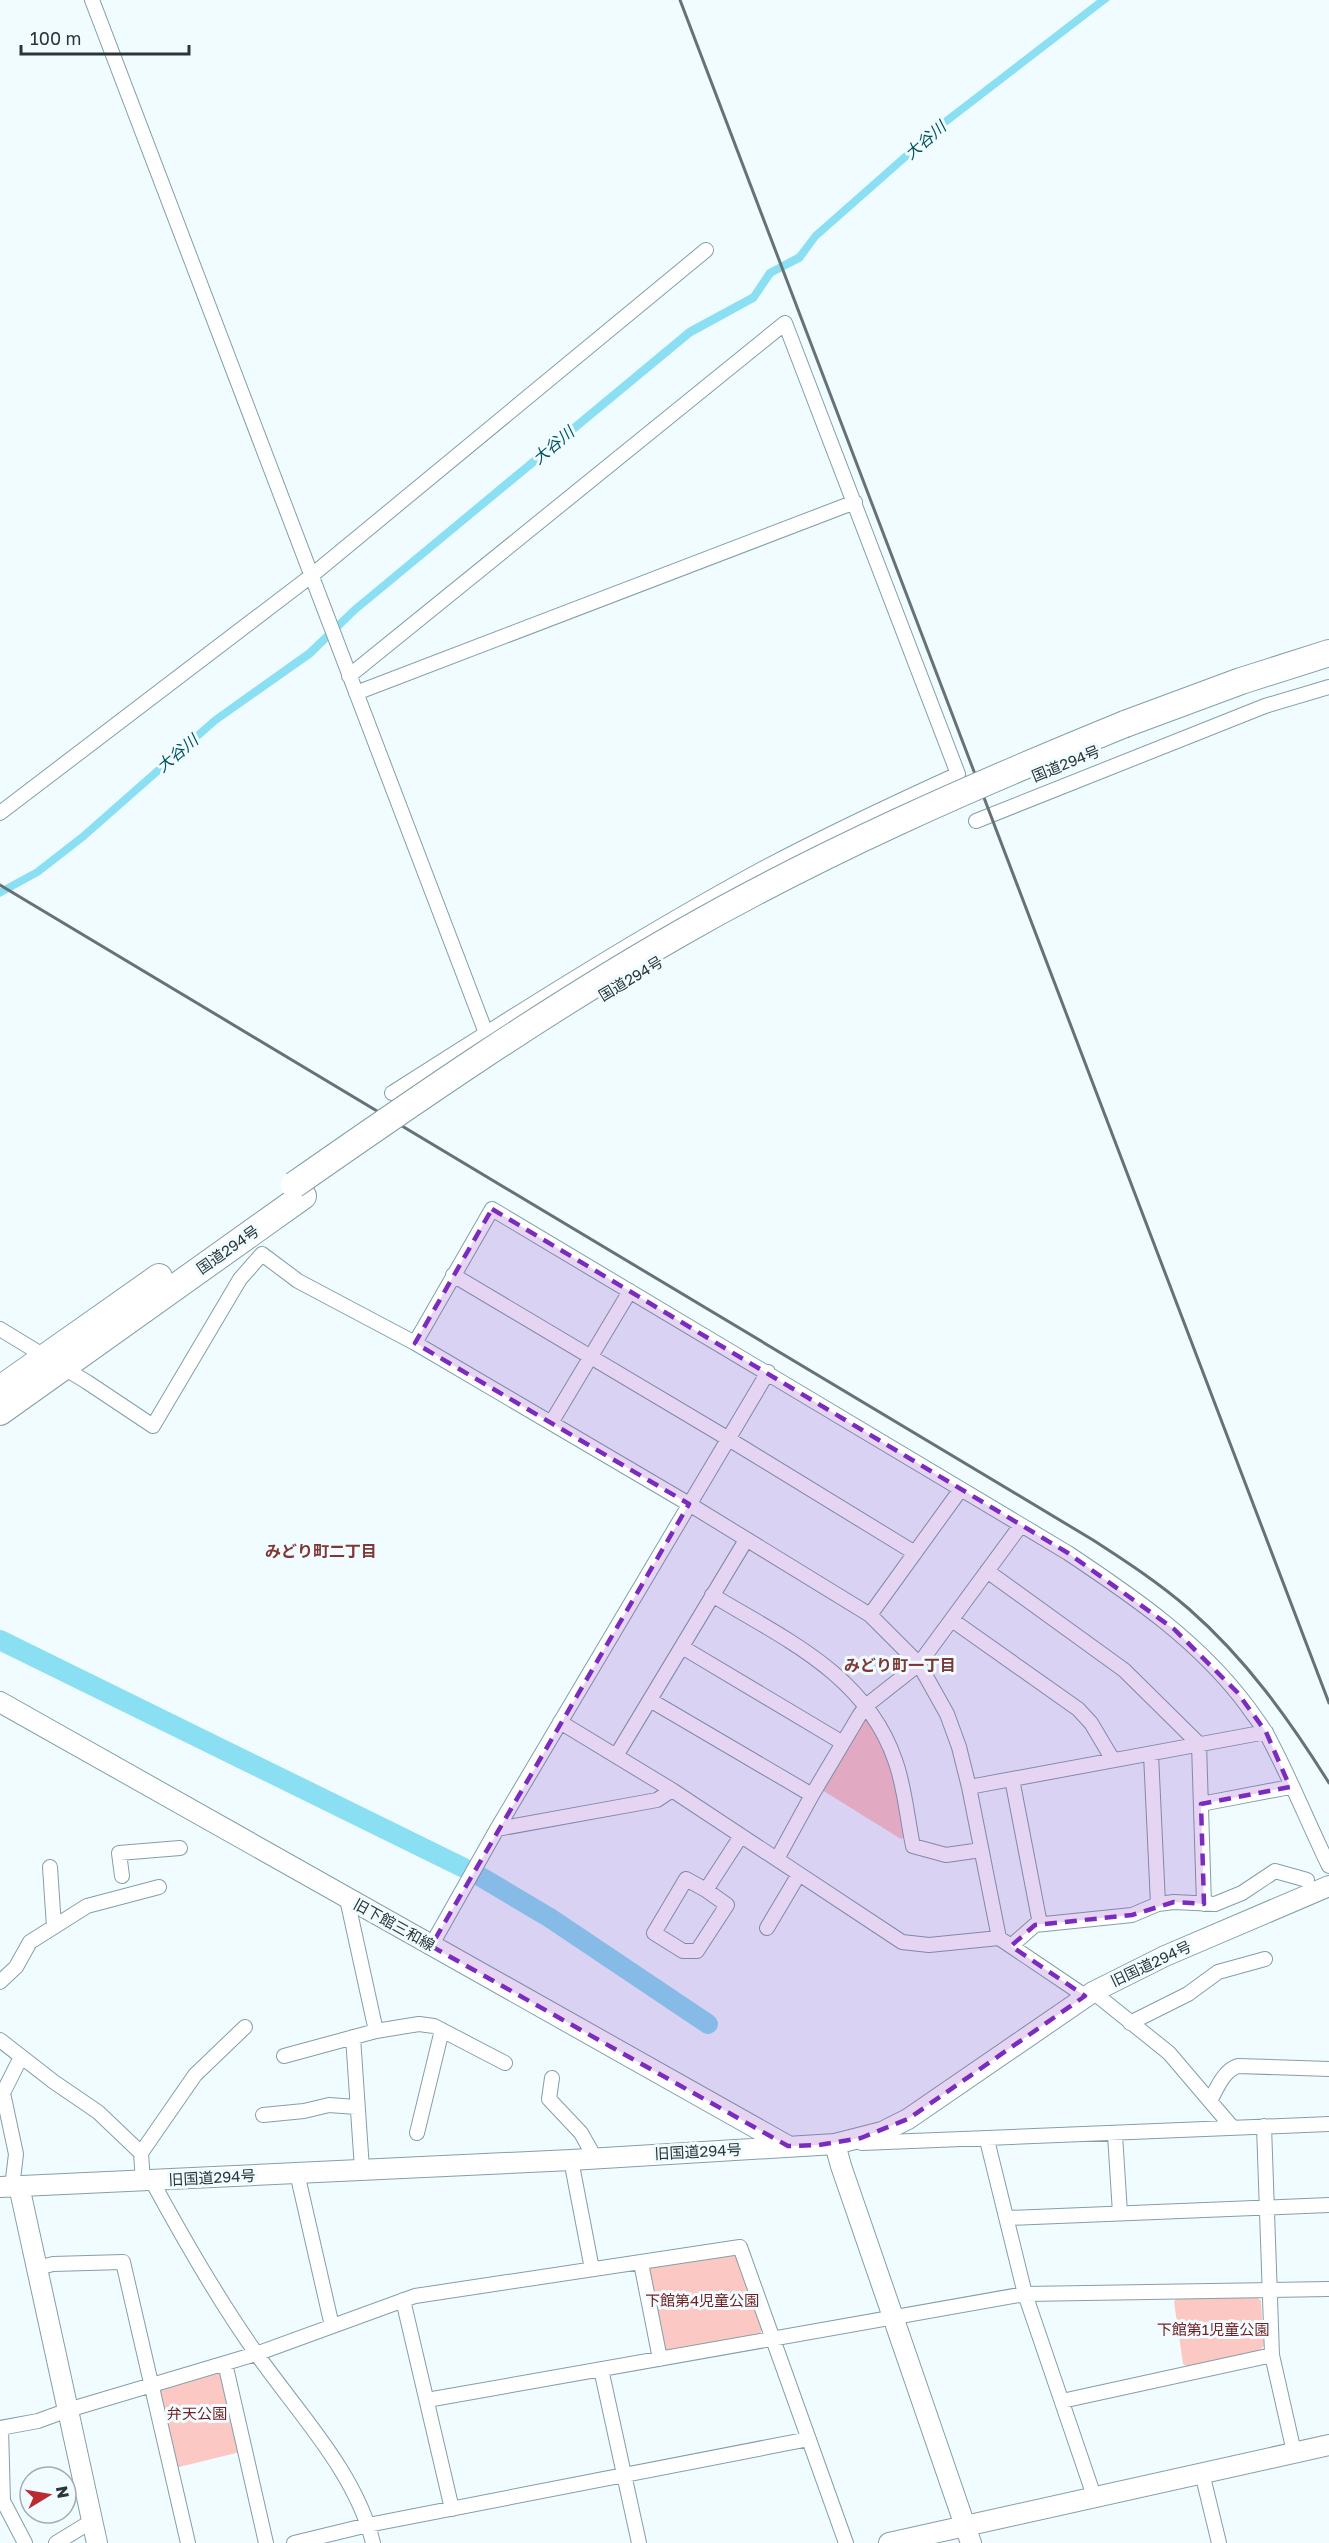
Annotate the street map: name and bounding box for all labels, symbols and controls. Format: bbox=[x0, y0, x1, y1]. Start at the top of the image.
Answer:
scale bar bbox=[21, 18, 189, 56]
text: 100 m bbox=[30, 27, 81, 49]
water label: 大谷川 bbox=[900, 115, 951, 163]
water label: 大谷川 bbox=[528, 421, 579, 468]
water label: 大谷川 bbox=[152, 729, 203, 776]
street label: 国道294号 bbox=[1029, 741, 1102, 785]
street label: 国道294号 bbox=[595, 952, 666, 1004]
street label: 国道294号 bbox=[193, 1221, 262, 1277]
district label: みどり町二丁目 bbox=[265, 1541, 377, 1561]
district label: みどり町一丁目 bbox=[844, 1655, 956, 1675]
street label: 旧下館三和線 bbox=[351, 1894, 438, 1954]
street label: 旧国道294号 bbox=[1107, 1937, 1194, 1990]
street label: 旧国道294号 bbox=[654, 2140, 742, 2162]
street label: 旧国道294号 bbox=[168, 2166, 256, 2188]
park label: 下館第4児童公園 bbox=[645, 2291, 759, 2309]
park label: 下館第1児童公園 bbox=[1157, 2320, 1269, 2338]
park label: 弁天公園 bbox=[167, 2404, 227, 2422]
north arrow bbox=[18, 2465, 78, 2525]
text: N bbox=[52, 2484, 74, 2500]

